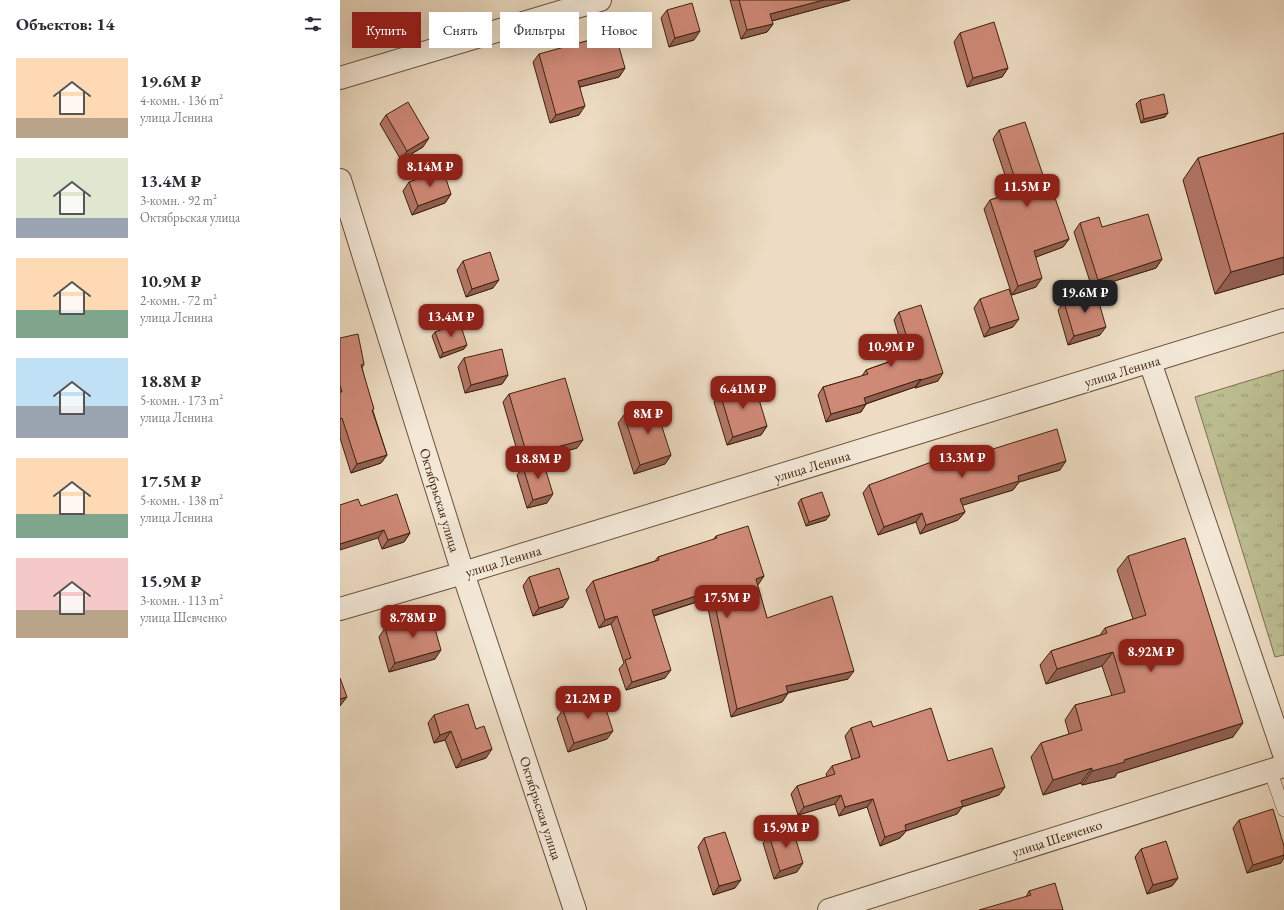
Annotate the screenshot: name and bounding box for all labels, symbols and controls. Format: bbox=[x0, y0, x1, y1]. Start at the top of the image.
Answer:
chip: Купить bbox=[352, 12, 421, 48]
chip: Снять bbox=[429, 12, 492, 48]
chip: Фильтры bbox=[500, 12, 579, 48]
chip: Новое bbox=[587, 12, 652, 48]
text: Объектов: 14 bbox=[16, 13, 115, 35]
icon: filters bbox=[302, 13, 324, 35]
text: 19.6M ₽ bbox=[140, 70, 201, 92]
icon: home bbox=[48, 74, 96, 122]
text: 4-комн. · 136 m² bbox=[140, 92, 223, 109]
text: улица Ленина bbox=[140, 109, 213, 126]
pin: 8.14M ₽ bbox=[393, 154, 467, 188]
text: 8.14M ₽ bbox=[407, 158, 453, 175]
text: 13.4M ₽ bbox=[140, 170, 201, 192]
icon: home bbox=[48, 174, 96, 222]
pin: 11.5M ₽ bbox=[990, 174, 1064, 208]
text: 11.5M ₽ bbox=[1004, 178, 1050, 195]
text: 3-комн. · 92 m² bbox=[140, 192, 217, 209]
text: Октябрьская улица bbox=[140, 209, 240, 226]
text: 10.9M ₽ bbox=[140, 270, 201, 292]
icon: home bbox=[48, 274, 96, 322]
pin: 19.6M ₽ bbox=[1048, 280, 1122, 314]
text: 19.6M ₽ bbox=[1062, 284, 1108, 301]
text: 2-комн. · 72 m² bbox=[140, 292, 217, 309]
pin: 13.4M ₽ bbox=[414, 304, 488, 338]
text: 13.4M ₽ bbox=[428, 308, 474, 325]
text: улица Ленина bbox=[140, 309, 213, 326]
pin: 10.9M ₽ bbox=[854, 334, 928, 368]
text: 10.9M ₽ bbox=[868, 338, 914, 355]
street label: улица Ленина bbox=[1082, 351, 1163, 391]
text: 18.8M ₽ bbox=[140, 370, 201, 392]
icon: home bbox=[48, 374, 96, 422]
pin: 6.41M ₽ bbox=[706, 376, 780, 410]
text: 6.41M ₽ bbox=[720, 380, 766, 397]
text: 5-комн. · 173 m² bbox=[140, 392, 223, 409]
pin: 8M ₽ bbox=[624, 401, 672, 435]
text: 8M ₽ bbox=[633, 405, 663, 422]
text: улица Ленина bbox=[140, 409, 213, 426]
pin: 13.3M ₽ bbox=[925, 445, 999, 479]
street label: Октябрьская улица bbox=[416, 446, 464, 555]
pin: 18.8M ₽ bbox=[501, 446, 575, 480]
street label: улица Ленина bbox=[772, 446, 853, 486]
text: 13.3M ₽ bbox=[939, 449, 985, 466]
text: 18.8M ₽ bbox=[515, 450, 561, 467]
text: 17.5M ₽ bbox=[140, 470, 201, 492]
icon: home bbox=[48, 474, 96, 522]
text: 5-комн. · 138 m² bbox=[140, 492, 223, 509]
text: улица Ленина bbox=[140, 509, 213, 526]
street label: улица Ленина bbox=[463, 541, 544, 581]
text: 15.9M ₽ bbox=[140, 570, 201, 592]
icon: home bbox=[48, 574, 96, 622]
pin: 17.5M ₽ bbox=[690, 585, 764, 619]
text: 17.5M ₽ bbox=[704, 589, 750, 606]
text: 3-комн. · 113 m² bbox=[140, 592, 223, 609]
pin: 8.78M ₽ bbox=[376, 605, 450, 639]
text: улица Шевченко bbox=[140, 609, 227, 626]
text: 8.78M ₽ bbox=[390, 609, 436, 626]
pin: 8.92M ₽ bbox=[1114, 639, 1188, 673]
text: 8.92M ₽ bbox=[1128, 643, 1174, 660]
pin: 21.2M ₽ bbox=[551, 686, 625, 720]
text: 21.2M ₽ bbox=[565, 690, 611, 707]
street label: Октябрьская улица bbox=[516, 754, 566, 862]
pin: 15.9M ₽ bbox=[749, 815, 823, 849]
street label: улица Шевченко bbox=[1010, 815, 1104, 861]
text: 15.9M ₽ bbox=[763, 819, 809, 836]

